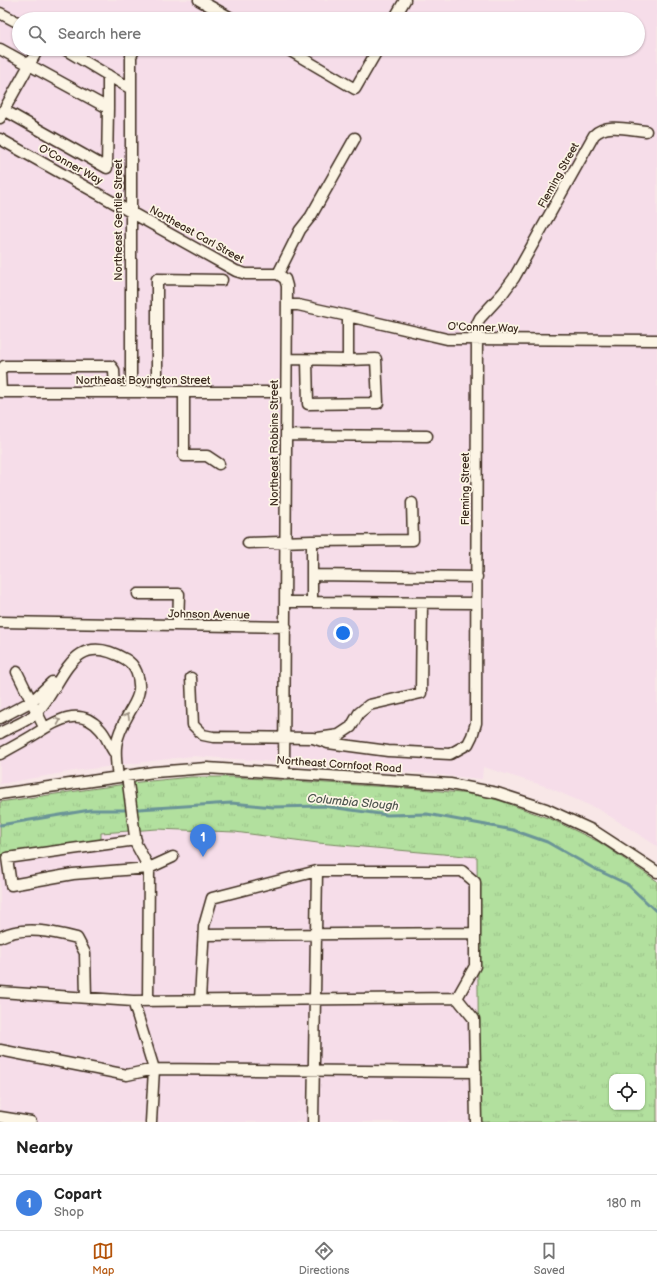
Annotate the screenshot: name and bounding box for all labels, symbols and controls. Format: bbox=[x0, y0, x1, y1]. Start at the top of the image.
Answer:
search box bbox=[12, 12, 645, 56]
icon: search bbox=[26, 23, 48, 45]
text: Search here bbox=[58, 25, 141, 44]
street label: Fleming Street bbox=[535, 140, 582, 210]
street label: O'Conner Way bbox=[37, 142, 105, 187]
street label: Northeast Gentile Street bbox=[112, 159, 125, 281]
street label: Northeast Carl Street bbox=[147, 203, 247, 266]
street label: O'Conner Way bbox=[447, 320, 519, 335]
street label: Northeast Boyington Street bbox=[76, 374, 211, 387]
street label: Northeast Robbins Street bbox=[268, 379, 281, 506]
street label: Fleming Street bbox=[459, 452, 472, 525]
street label: Johnson Avenue bbox=[168, 607, 250, 622]
your location bbox=[333, 623, 353, 643]
one-way arrow bbox=[123, 713, 130, 720]
one-way arrow bbox=[54, 717, 61, 725]
street label: Northeast Cornfoot Road bbox=[276, 754, 402, 775]
water label: Columbia Slough bbox=[307, 791, 400, 814]
pin: 1 bbox=[190, 824, 216, 857]
map controls bbox=[609, 1074, 645, 1110]
button: locate bbox=[609, 1074, 645, 1110]
text: Nearby bbox=[16, 1138, 73, 1158]
text: Copart bbox=[54, 1185, 102, 1204]
text: 1 bbox=[26, 1195, 32, 1211]
text: 180 m bbox=[606, 1195, 641, 1211]
text: Shop bbox=[54, 1204, 84, 1220]
tab: Map bbox=[92, 1240, 114, 1277]
tab: Directions bbox=[299, 1240, 349, 1277]
tab: Saved bbox=[534, 1240, 565, 1277]

